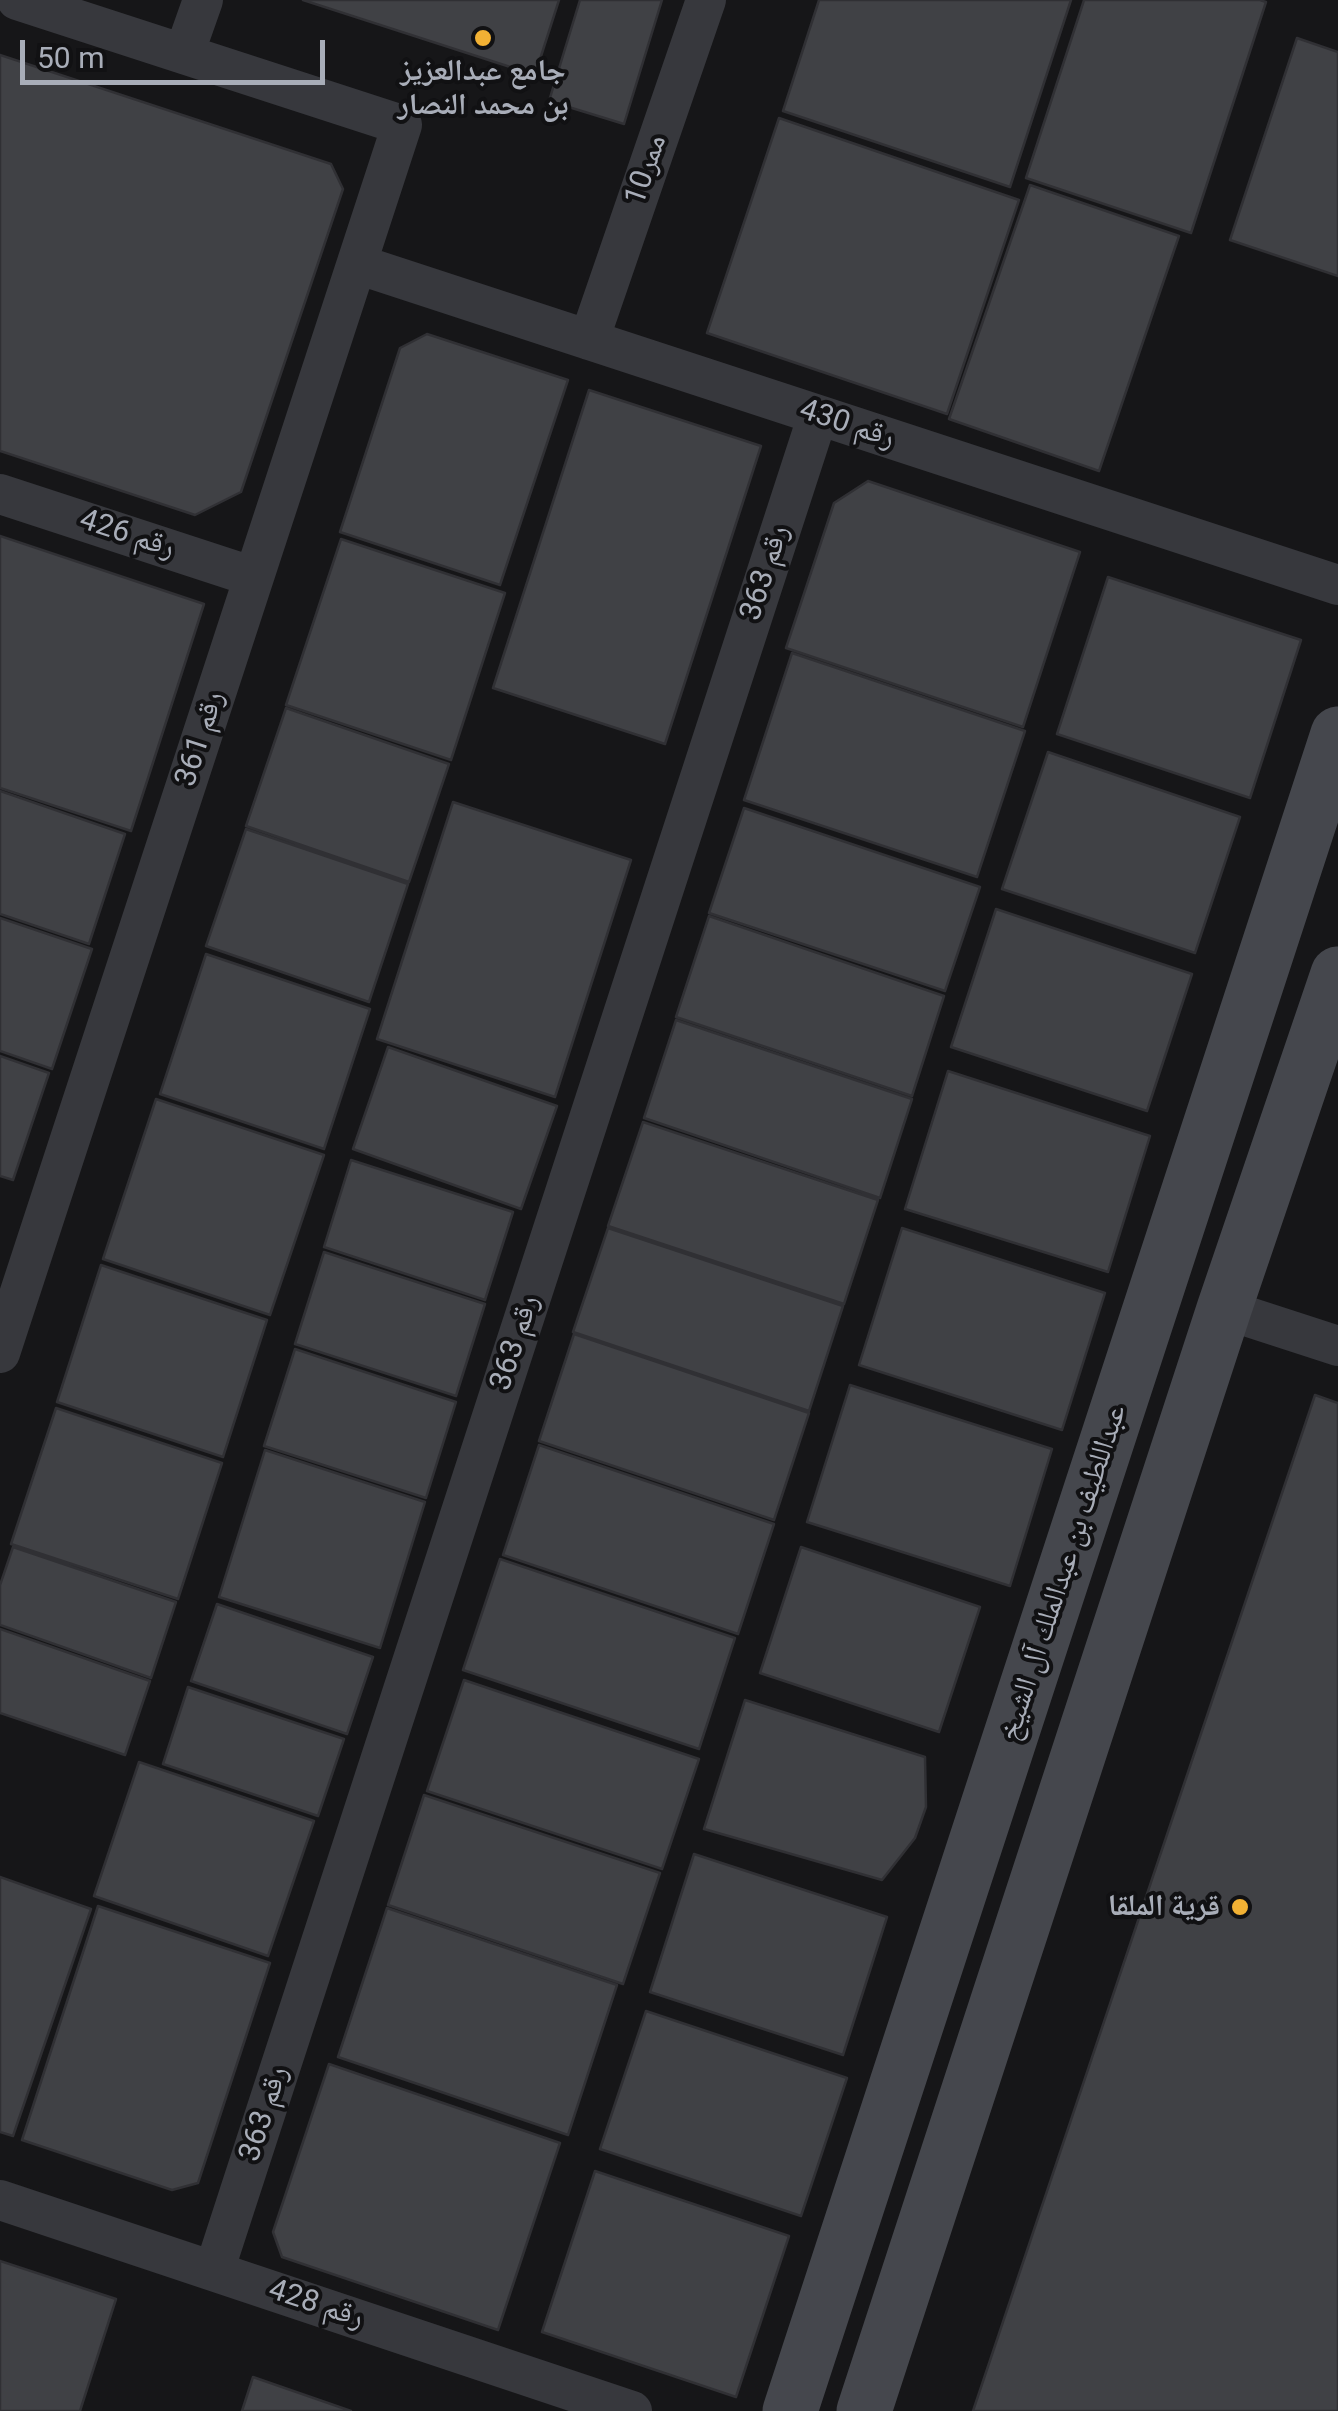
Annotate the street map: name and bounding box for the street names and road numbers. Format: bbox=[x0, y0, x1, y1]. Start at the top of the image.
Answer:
street label: ممر10 bbox=[618, 130, 676, 210]
street label: رقم 430 bbox=[795, 393, 899, 457]
street label: رقم 426 bbox=[75, 503, 179, 567]
street label: رقم 363 bbox=[734, 521, 798, 625]
street label: رقم 361 bbox=[169, 687, 233, 791]
street label: رقم 363 bbox=[484, 1291, 548, 1395]
street label: عبداللطيف بن عبدالملك آل الشيخ bbox=[993, 1400, 1135, 1746]
street label: رقم 363 bbox=[233, 2062, 297, 2166]
street label: رقم 428 bbox=[264, 2273, 368, 2337]

